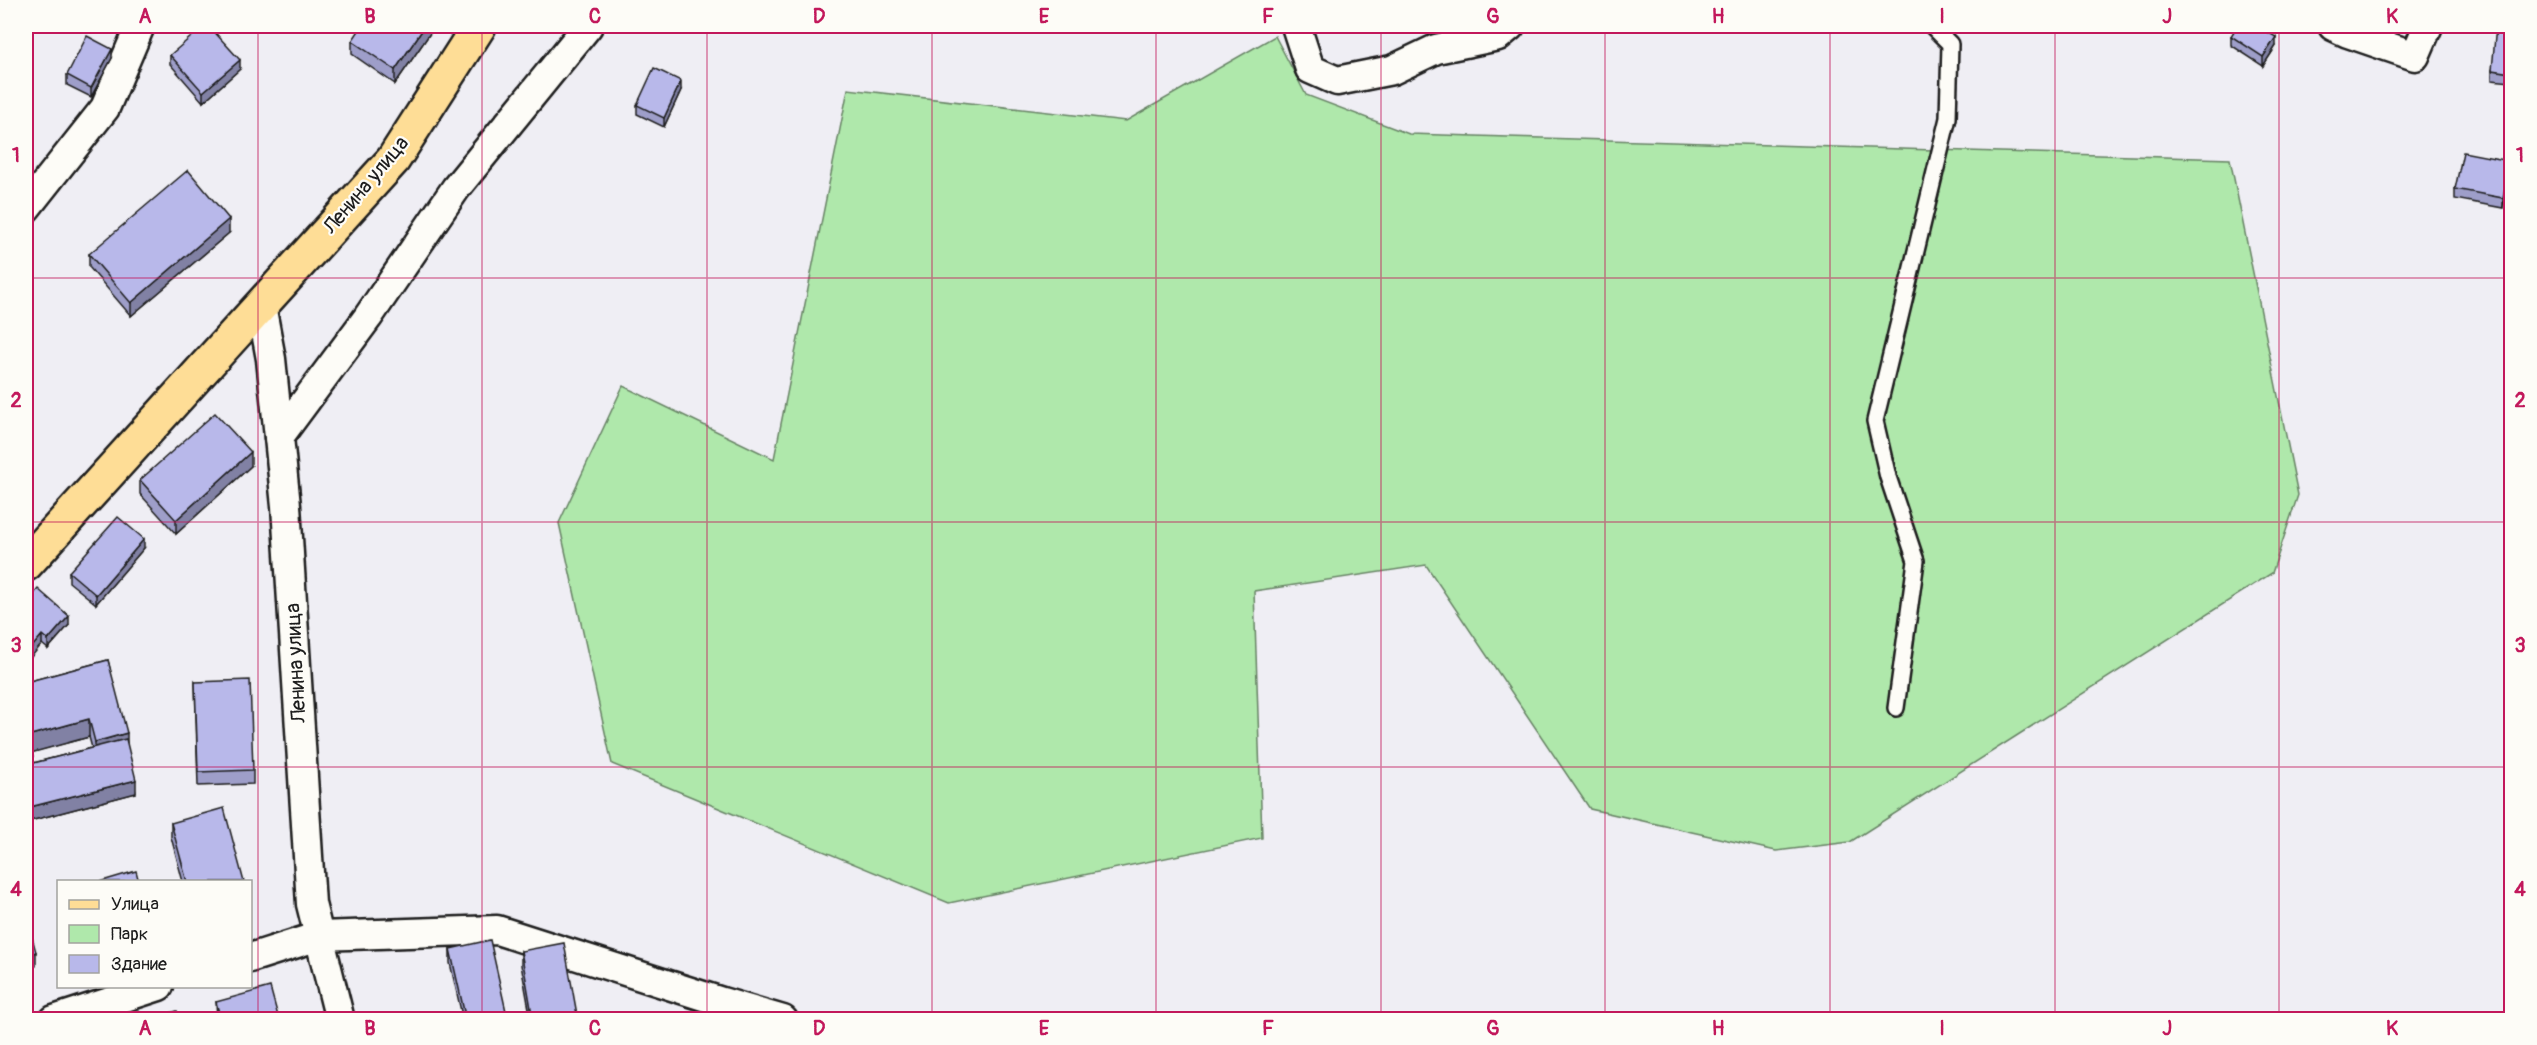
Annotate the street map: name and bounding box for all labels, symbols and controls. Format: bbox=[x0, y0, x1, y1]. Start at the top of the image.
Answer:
text: A bbox=[139, 4, 152, 29]
text: B bbox=[364, 4, 376, 29]
text: C bbox=[589, 4, 601, 29]
text: D bbox=[813, 4, 826, 29]
text: E bbox=[1039, 4, 1050, 29]
text: F bbox=[1262, 4, 1274, 29]
text: G bbox=[1486, 4, 1500, 29]
text: H bbox=[1712, 4, 1725, 29]
text: I bbox=[1939, 4, 1945, 29]
text: J bbox=[2162, 4, 2172, 29]
text: K bbox=[2386, 4, 2398, 29]
street label: Ленина улица bbox=[316, 130, 415, 240]
text: 1 bbox=[12, 143, 20, 168]
text: 1 bbox=[2516, 143, 2524, 168]
text: 2 bbox=[10, 388, 22, 413]
text: 2 bbox=[2514, 388, 2526, 413]
street label: Ленина улица bbox=[279, 602, 313, 725]
text: 3 bbox=[10, 633, 22, 658]
text: 3 bbox=[2514, 633, 2526, 658]
text: 4 bbox=[10, 877, 22, 902]
text: 4 bbox=[2514, 877, 2526, 902]
legend bbox=[57, 880, 252, 988]
text: Улица bbox=[111, 893, 159, 916]
text: Парк bbox=[111, 923, 148, 946]
text: Здание bbox=[111, 953, 167, 976]
text: A bbox=[139, 1016, 152, 1041]
text: B bbox=[364, 1016, 376, 1041]
text: C bbox=[589, 1016, 601, 1041]
text: D bbox=[813, 1016, 826, 1041]
text: E bbox=[1039, 1016, 1050, 1041]
text: F bbox=[1262, 1016, 1274, 1041]
text: G bbox=[1486, 1016, 1500, 1041]
text: H bbox=[1712, 1016, 1725, 1041]
text: I bbox=[1939, 1016, 1945, 1041]
text: J bbox=[2162, 1016, 2172, 1041]
text: K bbox=[2386, 1016, 2398, 1041]

